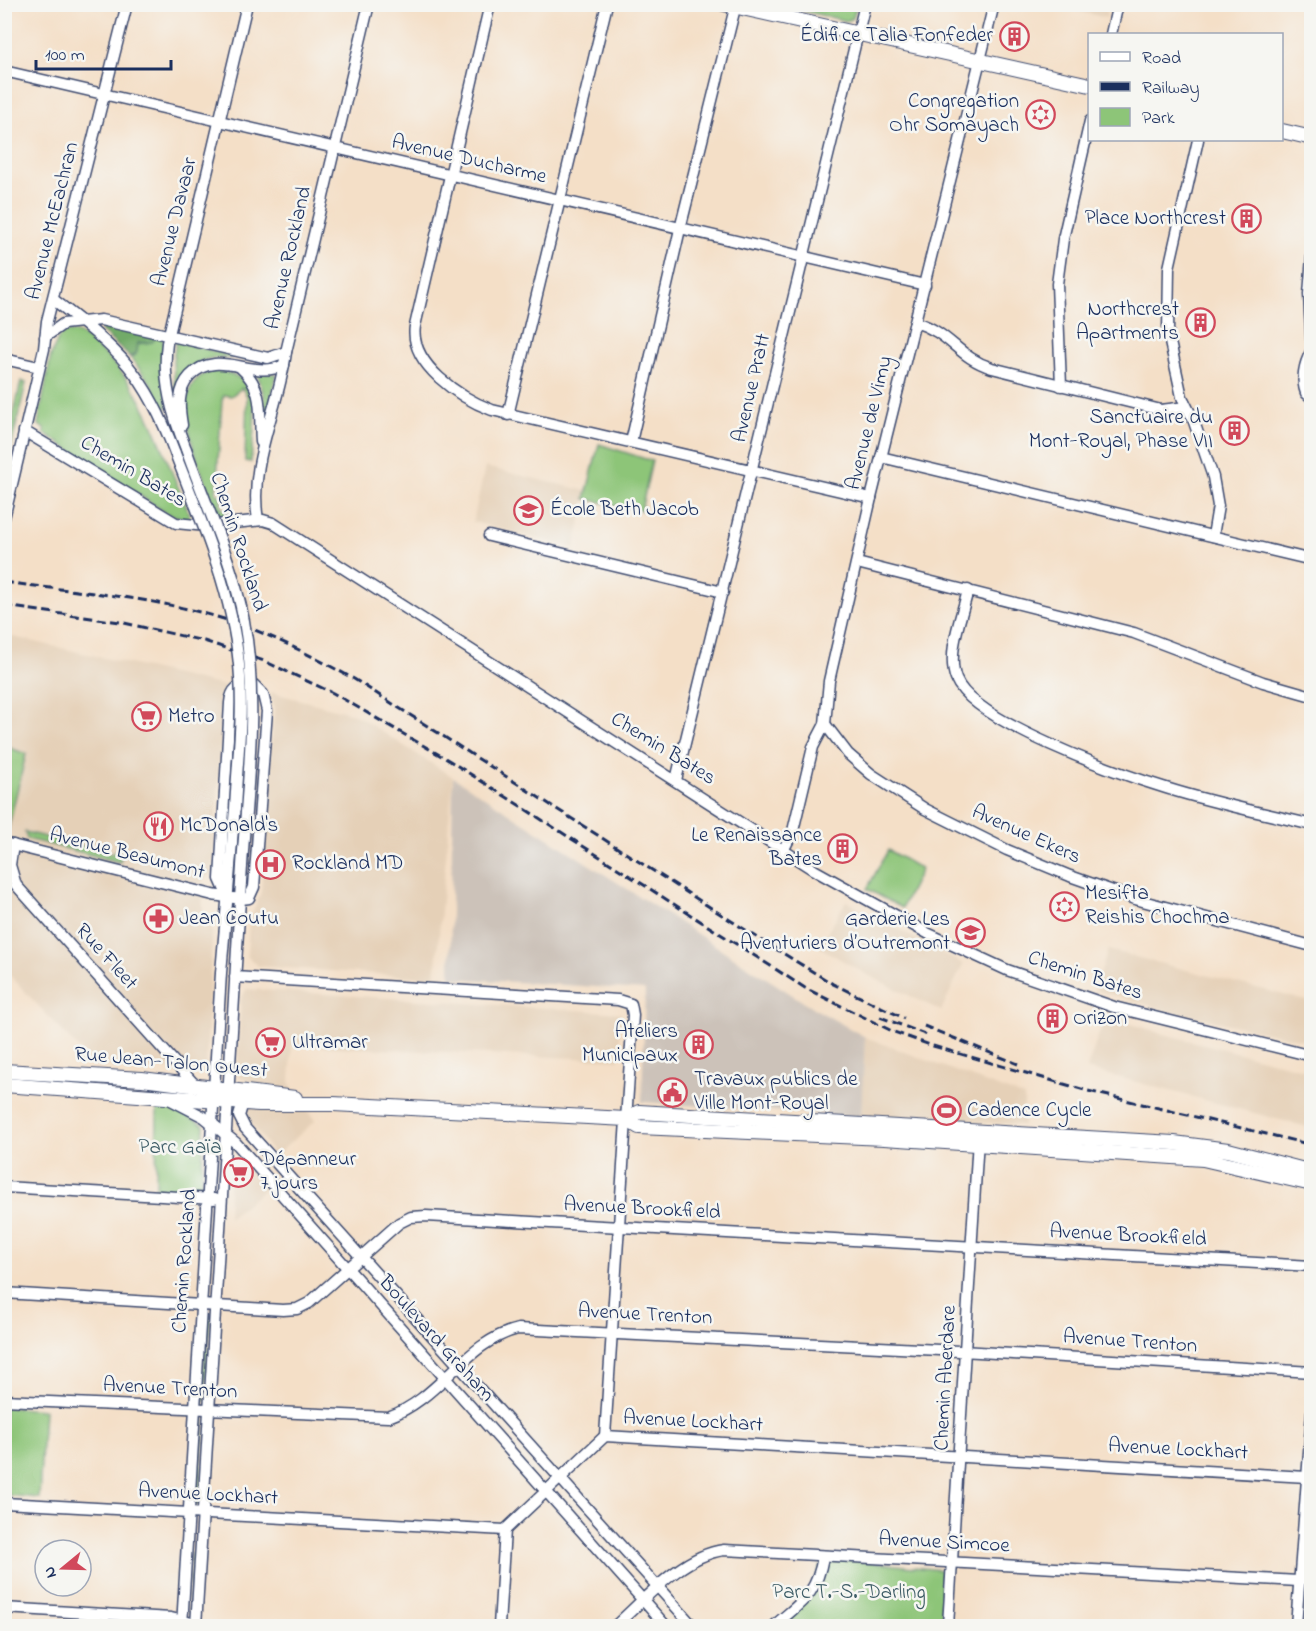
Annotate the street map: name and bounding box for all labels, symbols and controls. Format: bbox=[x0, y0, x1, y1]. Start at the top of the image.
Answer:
building icon: Édifice Talia Fonfeder bbox=[998, 20, 1030, 52]
place label: Édifice Talia Fonfeder bbox=[800, 21, 993, 51]
scale bar bbox=[36, 33, 171, 71]
legend bbox=[1088, 33, 1283, 141]
text: 100 m bbox=[45, 43, 85, 69]
text: Road bbox=[1142, 46, 1181, 72]
text: Railway bbox=[1142, 76, 1199, 102]
place label: Congregation Ohr Somayach bbox=[889, 87, 1019, 143]
synagogue icon: Congregation Ohr Somayach bbox=[1024, 98, 1056, 130]
text: Park bbox=[1142, 106, 1175, 132]
street label: Avenue Ducharme bbox=[389, 128, 550, 193]
street label: Avenue McEachran bbox=[19, 139, 87, 303]
street label: Avenue Davaar bbox=[144, 154, 206, 290]
street label: Avenue Rockland bbox=[258, 183, 320, 333]
building icon: Place Northcrest bbox=[1231, 203, 1263, 235]
place label: Place Northcrest bbox=[1085, 204, 1226, 234]
place label: Northcrest Apartments bbox=[1076, 295, 1179, 349]
building icon: Northcrest Apartments bbox=[1184, 306, 1216, 338]
street label: Avenue Pratt bbox=[725, 331, 779, 445]
street label: Avenue de Vimy bbox=[839, 353, 903, 494]
place label: Sanctuaire du Mont-Royal, Phase VII bbox=[1029, 403, 1213, 459]
building icon: Sanctuaire du Mont-Royal, Phase VII bbox=[1218, 414, 1250, 446]
street label: Chemin Bates bbox=[74, 428, 192, 516]
street label: Chemin Rockland bbox=[201, 469, 275, 616]
school or university icon: École Beth Jacob bbox=[513, 494, 545, 526]
place label: École Beth Jacob bbox=[550, 495, 699, 525]
supermarket icon: Metro bbox=[131, 701, 163, 733]
place label: Metro bbox=[168, 702, 215, 732]
street label: Chemin Bates bbox=[604, 705, 722, 793]
street label: Avenue Ekers bbox=[967, 798, 1085, 872]
restaurant icon: McDonald's bbox=[143, 810, 175, 842]
place label: McDonald's bbox=[180, 811, 278, 841]
street label: Avenue Beaumont bbox=[46, 820, 208, 888]
place label: Le Renaissance Bates bbox=[691, 821, 823, 875]
building icon: Le Renaissance Bates bbox=[827, 832, 859, 864]
hospital icon: Rockland MD bbox=[255, 848, 287, 880]
place label: Rockland MD bbox=[292, 849, 404, 879]
place label: Mesifta Reishis Chochma bbox=[1085, 879, 1230, 933]
synagogue icon: Mesifta Reishis Chochma bbox=[1048, 890, 1080, 922]
pharmacy icon: Jean Coutu bbox=[142, 903, 174, 935]
place label: Jean Coutu bbox=[179, 904, 279, 934]
place label: Garderie Les Aventuriers d’Outremont bbox=[740, 905, 950, 959]
school or university icon: Garderie Les Aventuriers d’Outremont bbox=[955, 916, 987, 948]
street label: Rue Fleet bbox=[68, 917, 144, 997]
street label: Chemin Bates bbox=[1024, 943, 1146, 1009]
building icon: Orizon bbox=[1036, 1003, 1068, 1035]
place label: Orizon bbox=[1073, 1004, 1127, 1034]
place label: Ateliers Municipaux bbox=[582, 1017, 678, 1071]
supermarket icon: Ultramar bbox=[255, 1027, 287, 1059]
place label: Ultramar bbox=[292, 1028, 368, 1058]
building icon: Ateliers Municipaux bbox=[683, 1028, 715, 1060]
street label: Rue Jean-Talon Ouest bbox=[73, 1040, 269, 1086]
place label: Travaux publics de Ville Mont-Royal bbox=[693, 1065, 858, 1121]
public building icon: Travaux publics de Ville Mont-Royal bbox=[657, 1076, 689, 1108]
sports icon: Cadence Cycle bbox=[930, 1095, 962, 1127]
place label: Cadence Cycle bbox=[967, 1096, 1092, 1128]
park label: Parc Gaïa bbox=[139, 1133, 221, 1163]
place label: Dépanneur 7 jours bbox=[259, 1145, 357, 1199]
supermarket icon: Dépanneur 7 jours bbox=[223, 1156, 255, 1188]
street label: Chemin Rockland bbox=[165, 1188, 205, 1334]
street label: Avenue Brookfield bbox=[563, 1190, 722, 1228]
street label: Avenue Brookfield bbox=[1049, 1217, 1208, 1255]
street label: Boulevard Graham bbox=[370, 1268, 501, 1409]
street label: Avenue Trenton bbox=[577, 1296, 713, 1334]
street label: Chemin Aberdare bbox=[927, 1304, 965, 1451]
street label: Avenue Trenton bbox=[1062, 1322, 1198, 1362]
street label: Avenue Trenton bbox=[102, 1370, 238, 1408]
street label: Avenue Lockhart bbox=[622, 1403, 764, 1441]
street label: Avenue Lockhart bbox=[1107, 1431, 1249, 1469]
street label: Avenue Lockhart bbox=[137, 1476, 279, 1514]
street label: Avenue Simcoe bbox=[878, 1525, 1011, 1561]
north arrow bbox=[33, 1538, 93, 1598]
text: N bbox=[38, 1563, 64, 1581]
park label: Parc T.-S.-Darling bbox=[772, 1578, 926, 1610]

